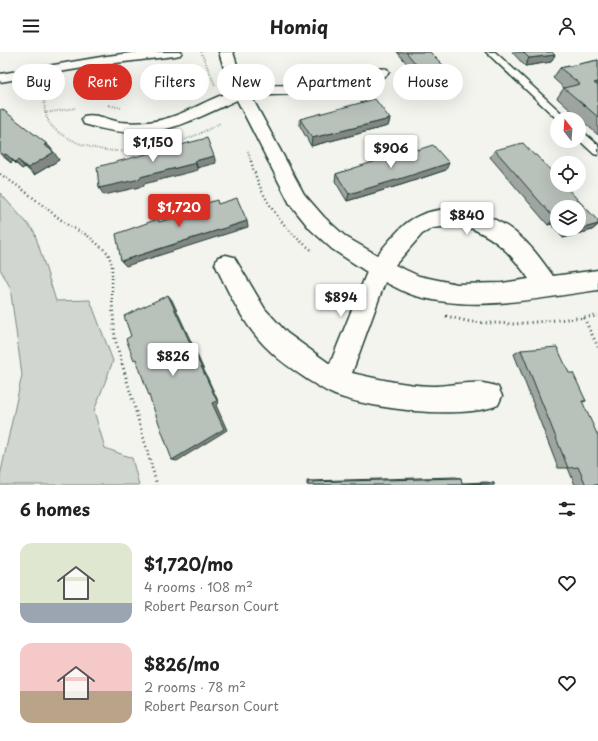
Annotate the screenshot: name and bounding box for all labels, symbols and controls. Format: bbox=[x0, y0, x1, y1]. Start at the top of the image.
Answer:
text: Homiq bbox=[270, 13, 328, 40]
icon: menu bbox=[20, 15, 42, 37]
icon: person bbox=[556, 15, 578, 37]
chip: Buy bbox=[12, 64, 65, 100]
chip: Rent bbox=[73, 64, 132, 100]
chip: Filters bbox=[140, 64, 209, 100]
chip: New bbox=[217, 64, 275, 100]
chip: Apartment bbox=[283, 64, 385, 100]
chip: House bbox=[393, 64, 463, 100]
north arrow bbox=[550, 112, 586, 148]
map controls bbox=[550, 112, 586, 236]
pin: $1,150 bbox=[120, 129, 186, 163]
text: $1,150 bbox=[133, 132, 173, 151]
pin: $906 bbox=[367, 135, 415, 169]
text: $906 bbox=[374, 138, 408, 157]
button: locate bbox=[550, 156, 586, 192]
pin: $1,720 bbox=[146, 194, 212, 228]
text: $1,720 bbox=[157, 197, 201, 216]
button: layers bbox=[550, 200, 586, 236]
pin: $840 bbox=[443, 202, 491, 236]
text: $840 bbox=[450, 205, 484, 224]
pin: $894 bbox=[317, 284, 365, 318]
text: $894 bbox=[324, 287, 358, 306]
pin: $826 bbox=[149, 343, 197, 377]
text: $826 bbox=[156, 346, 190, 365]
text: 6 homes bbox=[20, 496, 90, 522]
icon: filters bbox=[556, 498, 578, 520]
text: $1,720/mo bbox=[144, 551, 233, 577]
icon: home bbox=[52, 559, 100, 607]
icon: heart bbox=[556, 572, 578, 594]
text: 4 rooms · 108 m² bbox=[144, 577, 253, 596]
text: Robert Pearson Court bbox=[144, 596, 279, 615]
text: $826/mo bbox=[144, 651, 219, 677]
icon: home bbox=[52, 659, 100, 707]
icon: heart bbox=[556, 672, 578, 694]
text: 2 rooms · 78 m² bbox=[144, 677, 246, 696]
text: Robert Pearson Court bbox=[144, 696, 279, 715]

